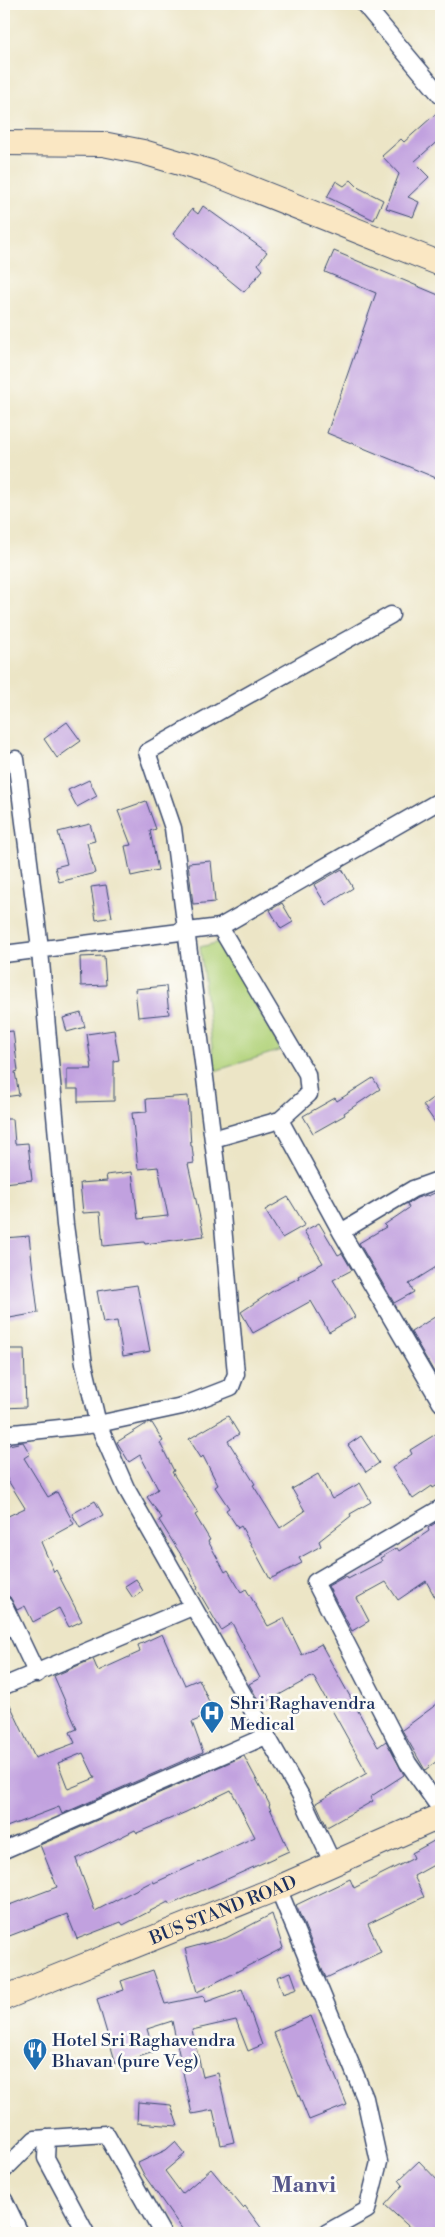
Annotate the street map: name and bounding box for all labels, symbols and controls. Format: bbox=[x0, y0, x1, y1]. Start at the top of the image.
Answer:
place label: Shri Raghavendra Medical bbox=[230, 1692, 376, 1736]
hospital icon: Shri Raghavendra Medical bbox=[199, 1700, 225, 1734]
street label: BUS STAND ROAD bbox=[145, 1870, 300, 1951]
place label: Hotel Sri Raghavendra Bhavan (pure Veg) bbox=[51, 2029, 236, 2073]
restaurant icon: Hotel Sri Raghavendra Bhavan (pure Veg) bbox=[22, 2037, 48, 2071]
district label: Manvi bbox=[272, 2172, 336, 2199]

